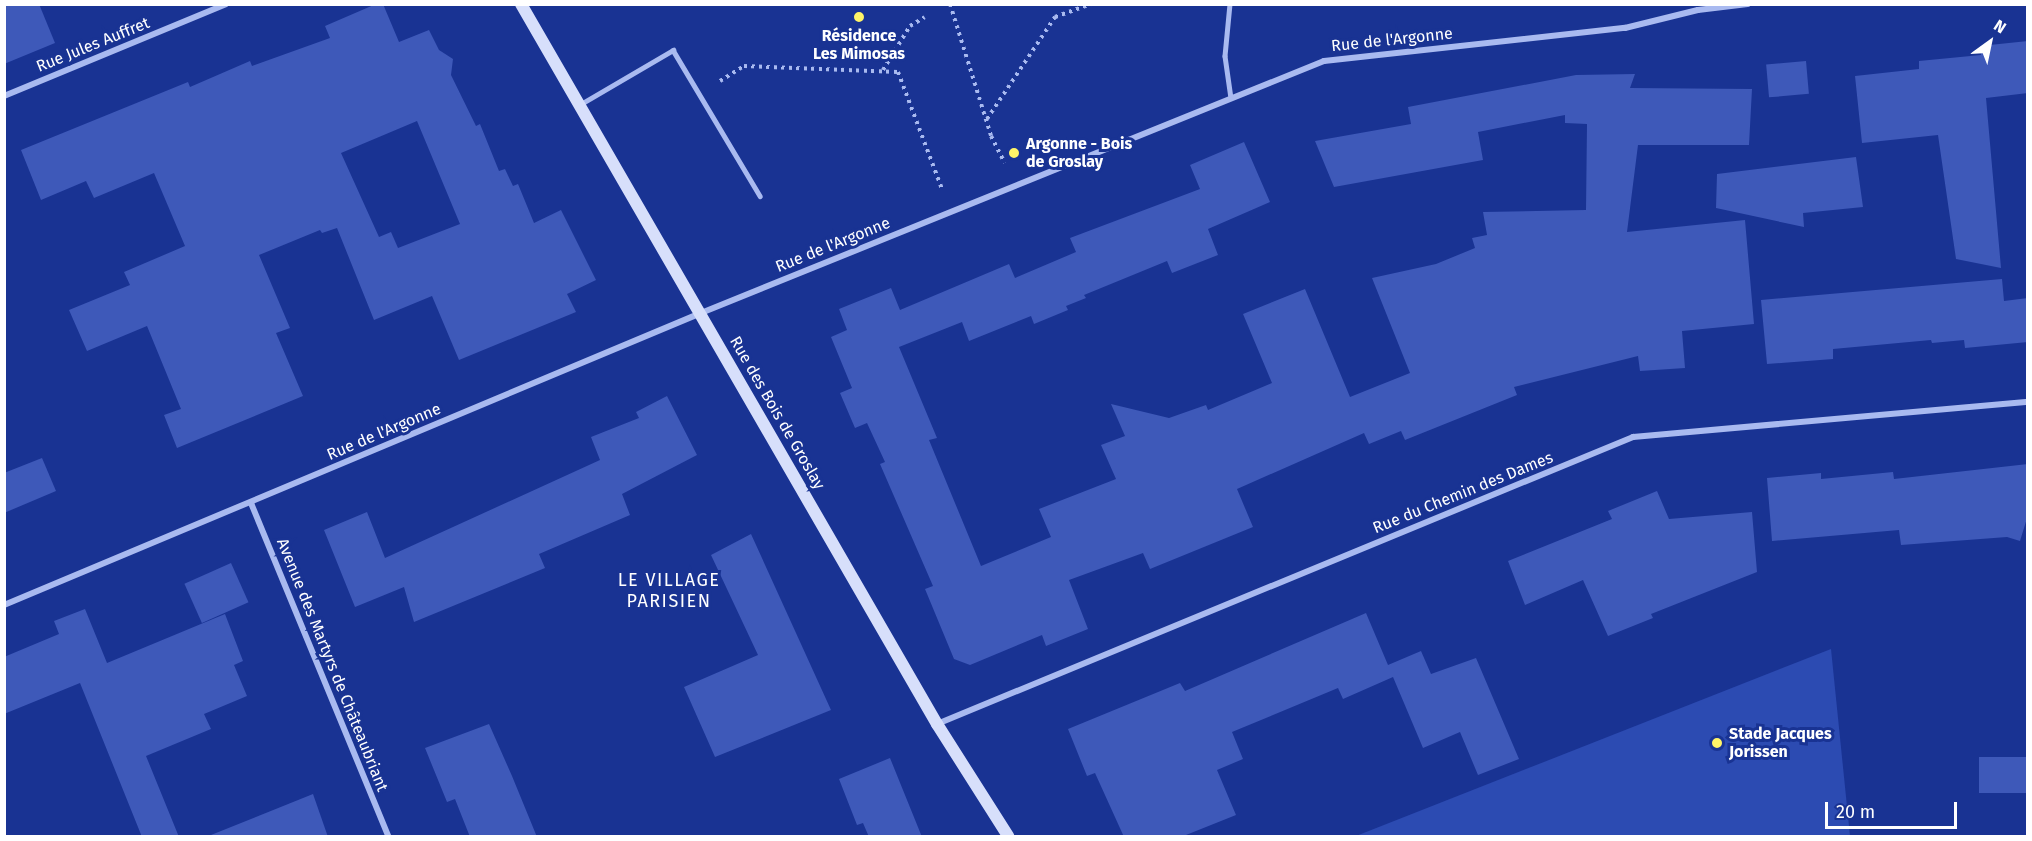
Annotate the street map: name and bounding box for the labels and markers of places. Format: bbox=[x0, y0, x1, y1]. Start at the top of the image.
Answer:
marker: Résidence Les Mimosas bbox=[852, 10, 866, 24]
place label: Résidence Les Mimosas bbox=[813, 26, 905, 64]
place label: Argonne - Bois de Groslay bbox=[1026, 134, 1132, 172]
marker: Argonne - Bois de Groslay bbox=[1007, 146, 1021, 160]
place label: Stade Jacques Jorissen bbox=[1729, 724, 1832, 762]
marker: Stade Jacques Jorissen bbox=[1710, 736, 1724, 750]

